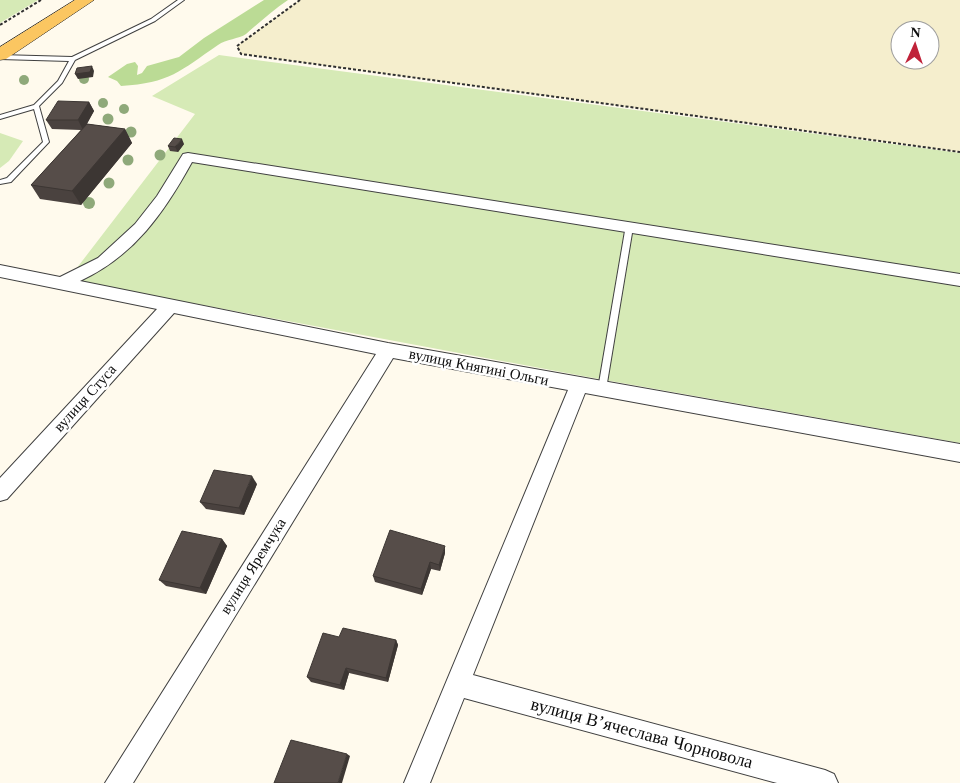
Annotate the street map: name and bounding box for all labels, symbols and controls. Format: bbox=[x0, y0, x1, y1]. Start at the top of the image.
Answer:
north arrow bbox=[890, 20, 940, 70]
text: N bbox=[910, 25, 921, 40]
street label: вулиця Княгині Ольги bbox=[408, 346, 550, 388]
street label: вулиця Стуса bbox=[51, 361, 120, 435]
street label: вулиця Яремчука bbox=[217, 515, 289, 617]
street label: вулиця Вʼячеслава Чорновола bbox=[529, 694, 755, 772]

